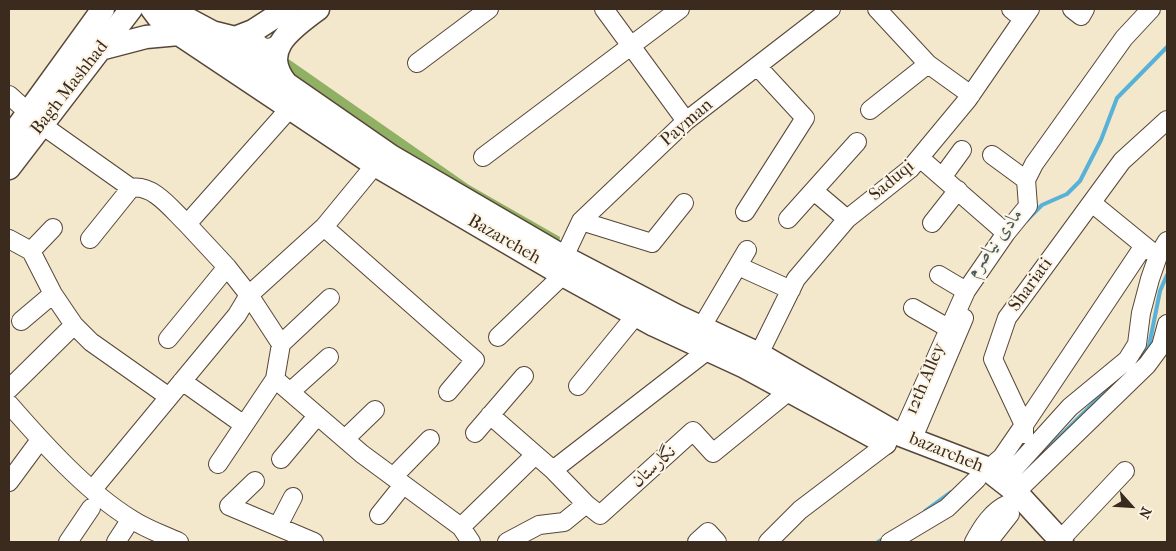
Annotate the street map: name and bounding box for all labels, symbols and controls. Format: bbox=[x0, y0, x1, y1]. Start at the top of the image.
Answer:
street label: Bagh Mashhad bbox=[27, 37, 113, 139]
street label: Payman bbox=[657, 95, 717, 151]
street label: Saduqi bbox=[865, 156, 919, 206]
water label: مادی نیاصرم bbox=[962, 204, 1028, 282]
street label: Bazarcheh bbox=[464, 210, 544, 270]
street label: Shariati bbox=[1004, 254, 1058, 316]
street label: 12th Alley bbox=[901, 340, 951, 418]
street label: bazarcheh bbox=[906, 428, 986, 478]
street label: نگارستان bbox=[627, 441, 681, 493]
north arrow bbox=[1106, 481, 1156, 531]
text: N bbox=[1135, 504, 1155, 521]

